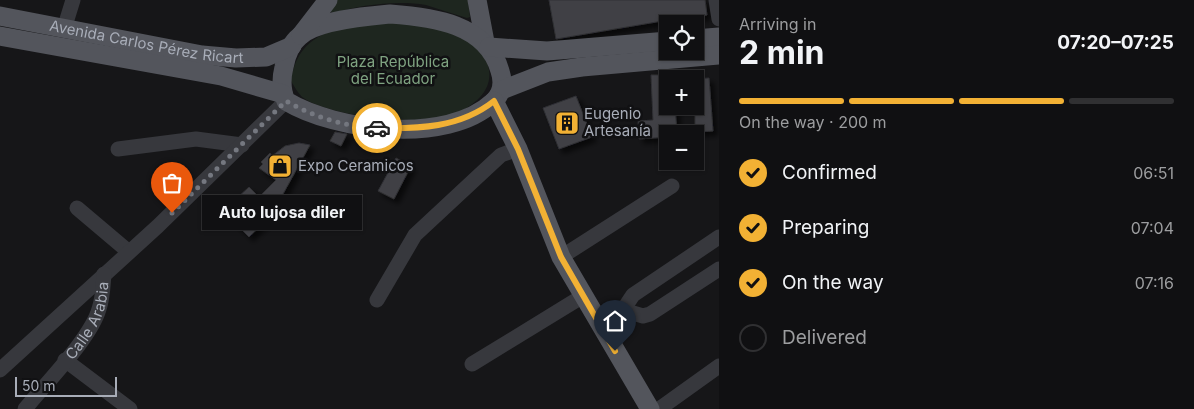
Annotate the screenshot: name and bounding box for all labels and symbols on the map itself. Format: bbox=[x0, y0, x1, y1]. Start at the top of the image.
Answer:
street label: Avenida Carlos Pérez Ricart bbox=[48, 16, 244, 67]
park label: Plaza República del Ecuador bbox=[337, 52, 449, 88]
courier bbox=[352, 103, 402, 153]
place label: Eugenio Artesanía bbox=[584, 104, 651, 140]
building icon: Eugenio Artesanía bbox=[554, 110, 580, 136]
shop icon: Expo Ceramicos bbox=[267, 153, 293, 179]
place label: Expo Ceramicos bbox=[298, 156, 414, 175]
pin bbox=[151, 162, 193, 213]
callout: Auto lujosa diler bbox=[202, 196, 362, 230]
street label: Calle Arabia bbox=[61, 281, 112, 363]
pin bbox=[594, 300, 636, 351]
scale bar bbox=[15, 374, 118, 397]

